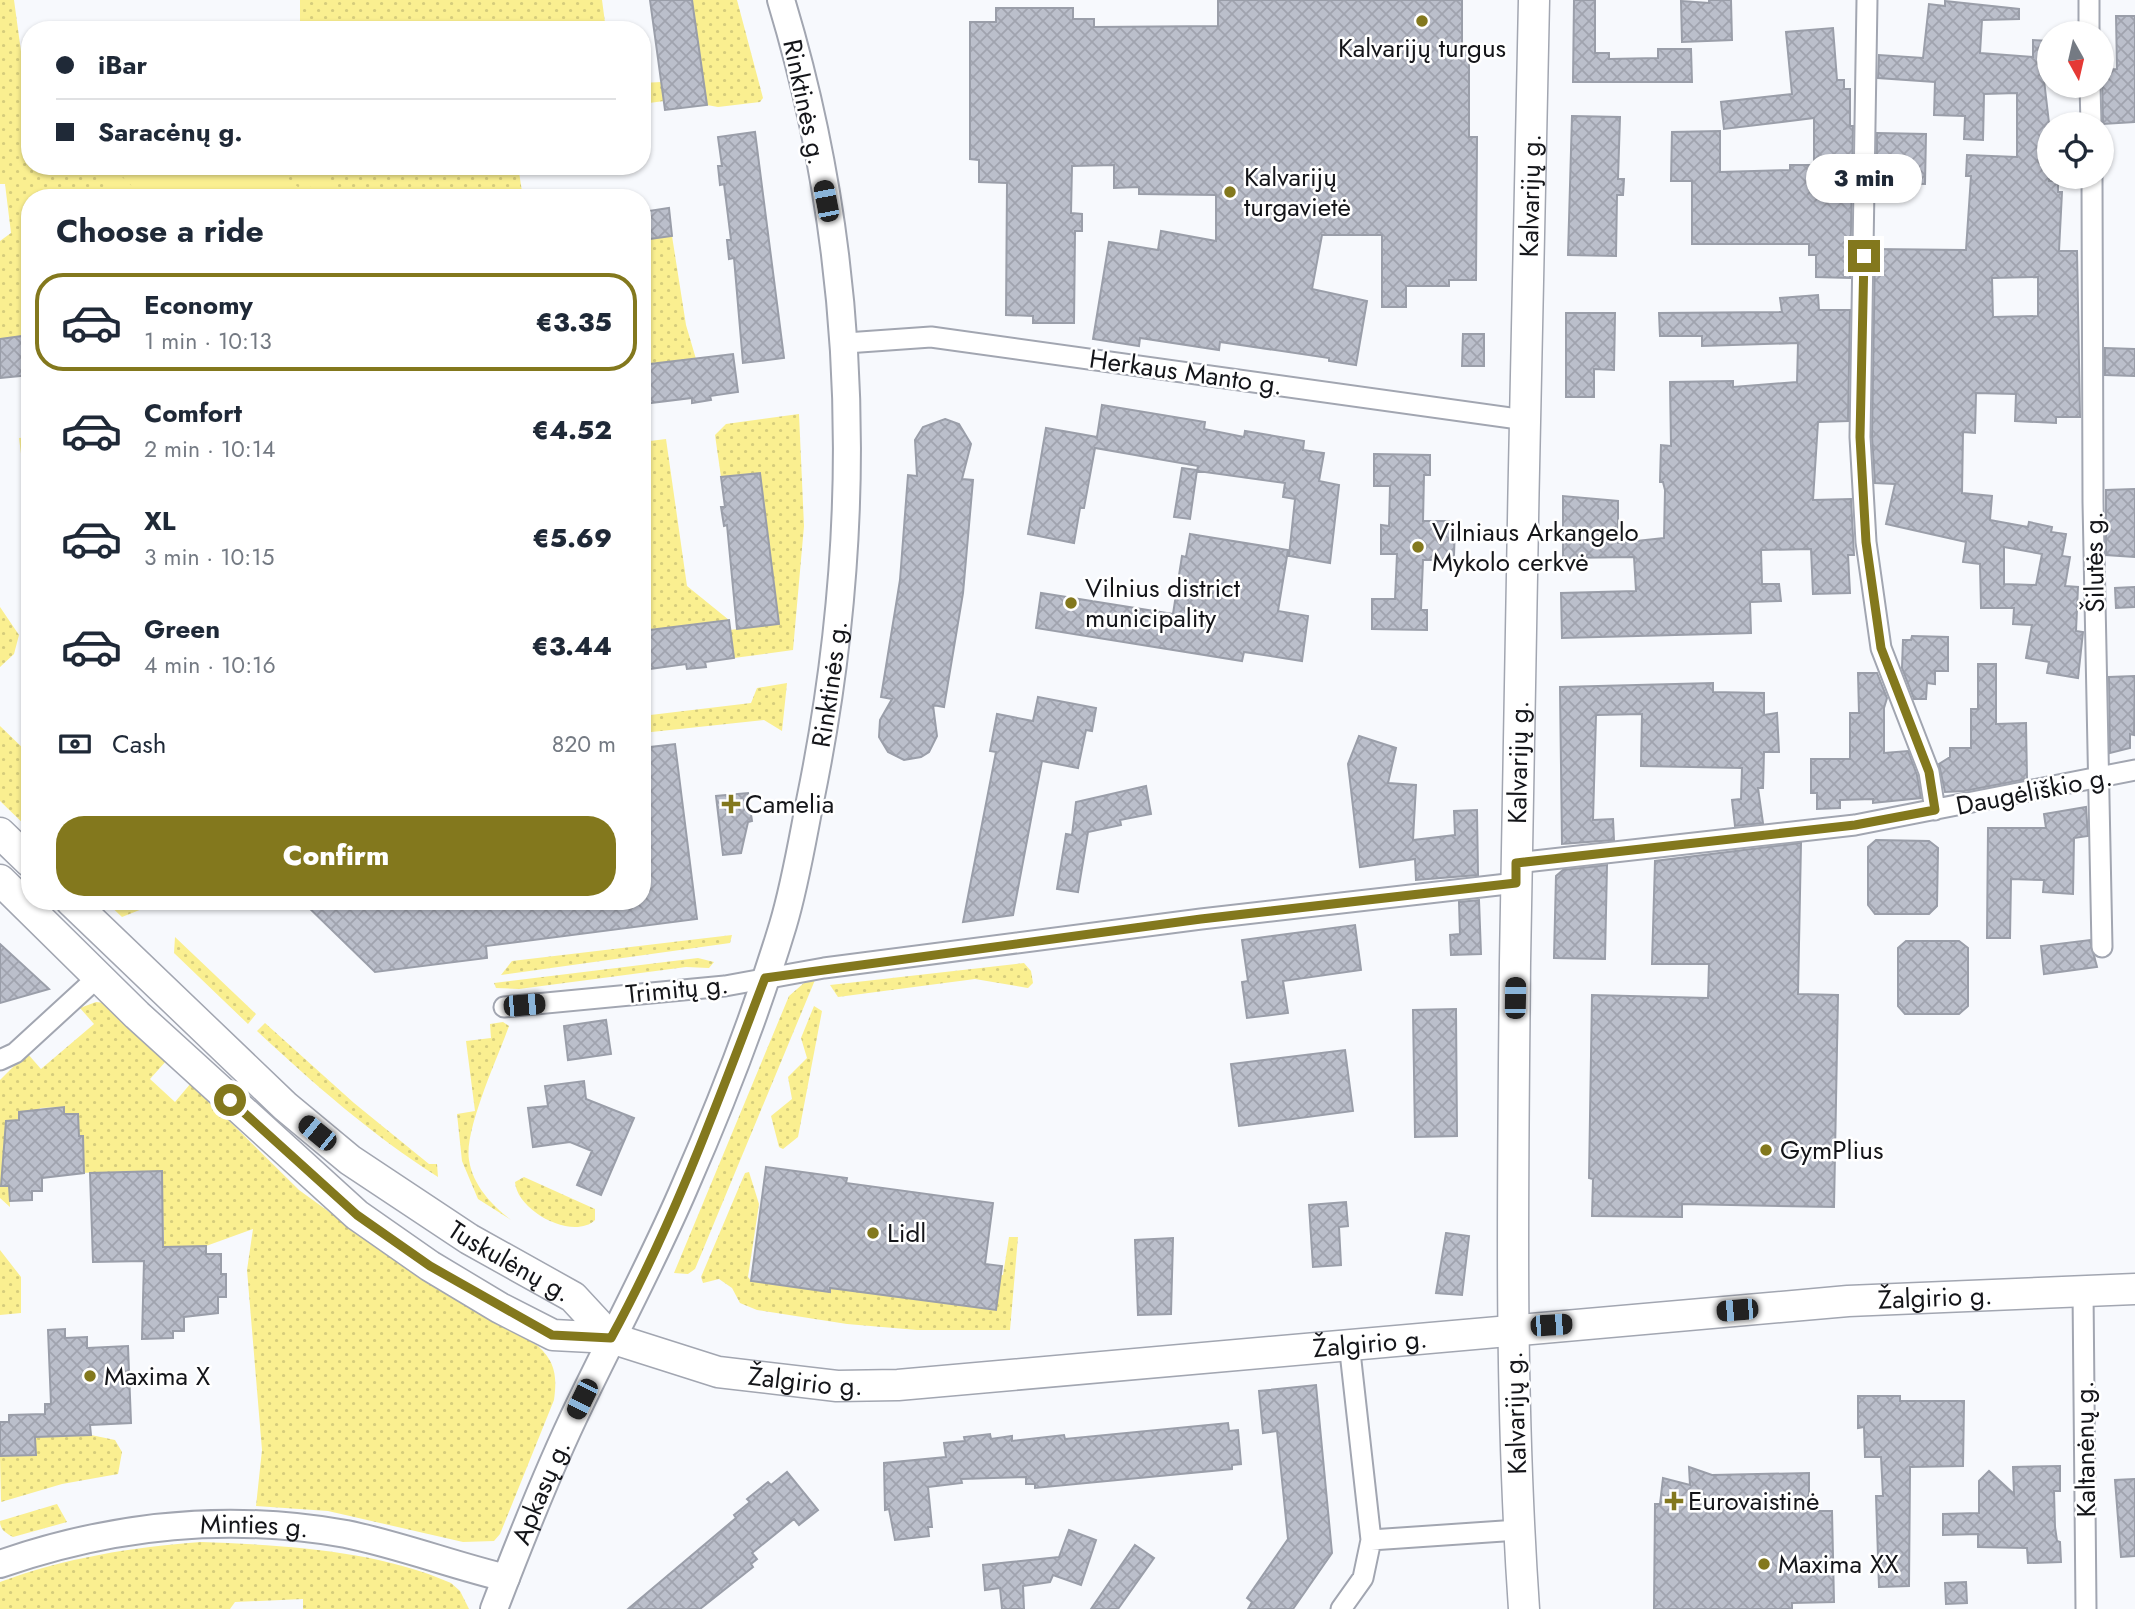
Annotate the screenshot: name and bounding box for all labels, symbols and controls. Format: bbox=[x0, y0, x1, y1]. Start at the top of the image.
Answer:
marker: Kalvarijų turgus bbox=[1414, 13, 1430, 29]
north arrow bbox=[2037, 21, 2114, 98]
map controls bbox=[2037, 21, 2114, 189]
place label: Kalvarijų turgus bbox=[1338, 29, 1506, 67]
street label: Rinktinės g. bbox=[773, 36, 837, 168]
text: iBar bbox=[98, 46, 147, 84]
button: locate bbox=[2037, 112, 2114, 189]
text: Saracėnų g. bbox=[98, 113, 243, 151]
street label: Kalvarijų g. bbox=[1510, 133, 1550, 258]
callout: 3 min bbox=[1806, 154, 1922, 204]
place label: Kalvarijų turgavietė bbox=[1244, 158, 1351, 226]
text: 3 min bbox=[1834, 161, 1894, 195]
car bbox=[812, 178, 841, 224]
marker: Kalvarijų turgavietė bbox=[1222, 184, 1238, 200]
text: Choose a ride bbox=[56, 208, 264, 254]
route end bbox=[1848, 240, 1880, 272]
text: Economy bbox=[144, 286, 253, 324]
icon: car bbox=[60, 291, 123, 354]
text: €3.35 bbox=[535, 303, 612, 341]
text: 1 min · 10:13 bbox=[144, 324, 272, 358]
street label: Herkaus Manto g. bbox=[1087, 340, 1285, 404]
text: Comfort bbox=[144, 394, 242, 432]
icon: car bbox=[60, 399, 123, 462]
text: €4.52 bbox=[532, 411, 612, 449]
text: 2 min · 10:14 bbox=[144, 432, 276, 466]
text: XL bbox=[144, 502, 176, 540]
icon: car bbox=[60, 507, 123, 570]
street label: Šilutės g. bbox=[2074, 511, 2114, 613]
place label: Vilniaus Arkangelo Mykolo cerkvė bbox=[1432, 513, 1639, 581]
text: €5.69 bbox=[532, 519, 612, 557]
marker: Vilniaus Arkangelo Mykolo cerkvė bbox=[1410, 539, 1426, 555]
text: 3 min · 10:15 bbox=[144, 540, 275, 574]
place label: Vilnius district municipality bbox=[1085, 569, 1241, 637]
marker: Vilnius district municipality bbox=[1063, 595, 1079, 611]
text: Green bbox=[144, 610, 220, 648]
icon: car bbox=[60, 615, 123, 678]
street label: Rinktinės g. bbox=[802, 619, 857, 750]
text: €3.44 bbox=[531, 627, 612, 665]
text: 4 min · 10:16 bbox=[144, 648, 276, 682]
street label: Kalvarijų g. bbox=[1498, 700, 1538, 824]
icon: cash bbox=[56, 725, 94, 763]
text: Cash bbox=[112, 725, 166, 763]
text: 820 m bbox=[552, 727, 616, 761]
street label: Daugėliškio g. bbox=[1953, 757, 2115, 825]
place label: Camelia bbox=[745, 785, 834, 823]
marker: Camelia bbox=[723, 796, 739, 812]
button: Confirm bbox=[56, 816, 616, 896]
street label: Trimitų g. bbox=[624, 965, 730, 1013]
car bbox=[1505, 977, 1526, 1019]
car bbox=[503, 993, 546, 1017]
route start bbox=[214, 1084, 246, 1116]
car bbox=[295, 1112, 340, 1154]
place label: GymPlius bbox=[1780, 1131, 1883, 1169]
marker: GymPlius bbox=[1758, 1142, 1774, 1158]
street label: Tuskulėnų g. bbox=[440, 1211, 578, 1311]
place label: Lidl bbox=[887, 1214, 926, 1252]
marker: Lidl bbox=[865, 1225, 881, 1241]
street label: Žalgirio g. bbox=[1877, 1276, 1993, 1319]
car bbox=[1716, 1298, 1759, 1322]
car bbox=[1530, 1313, 1573, 1337]
street label: Žalgirio g. bbox=[1311, 1319, 1429, 1367]
street label: Kalvarijų g. bbox=[1494, 1351, 1536, 1475]
place label: Maxima X bbox=[104, 1357, 211, 1395]
street label: Žalgirio g. bbox=[746, 1357, 863, 1405]
marker: Maxima X bbox=[82, 1368, 98, 1384]
car bbox=[564, 1376, 601, 1422]
street label: Kaltanėnų g. bbox=[2065, 1380, 2105, 1518]
street label: Apkasų g. bbox=[502, 1433, 580, 1550]
place label: Eurovaistinė bbox=[1688, 1482, 1820, 1520]
marker: Eurovaistinė bbox=[1666, 1493, 1682, 1509]
street label: Minties g. bbox=[199, 1505, 311, 1547]
place label: Maxima XX bbox=[1778, 1545, 1899, 1583]
marker: Maxima XX bbox=[1756, 1556, 1772, 1572]

